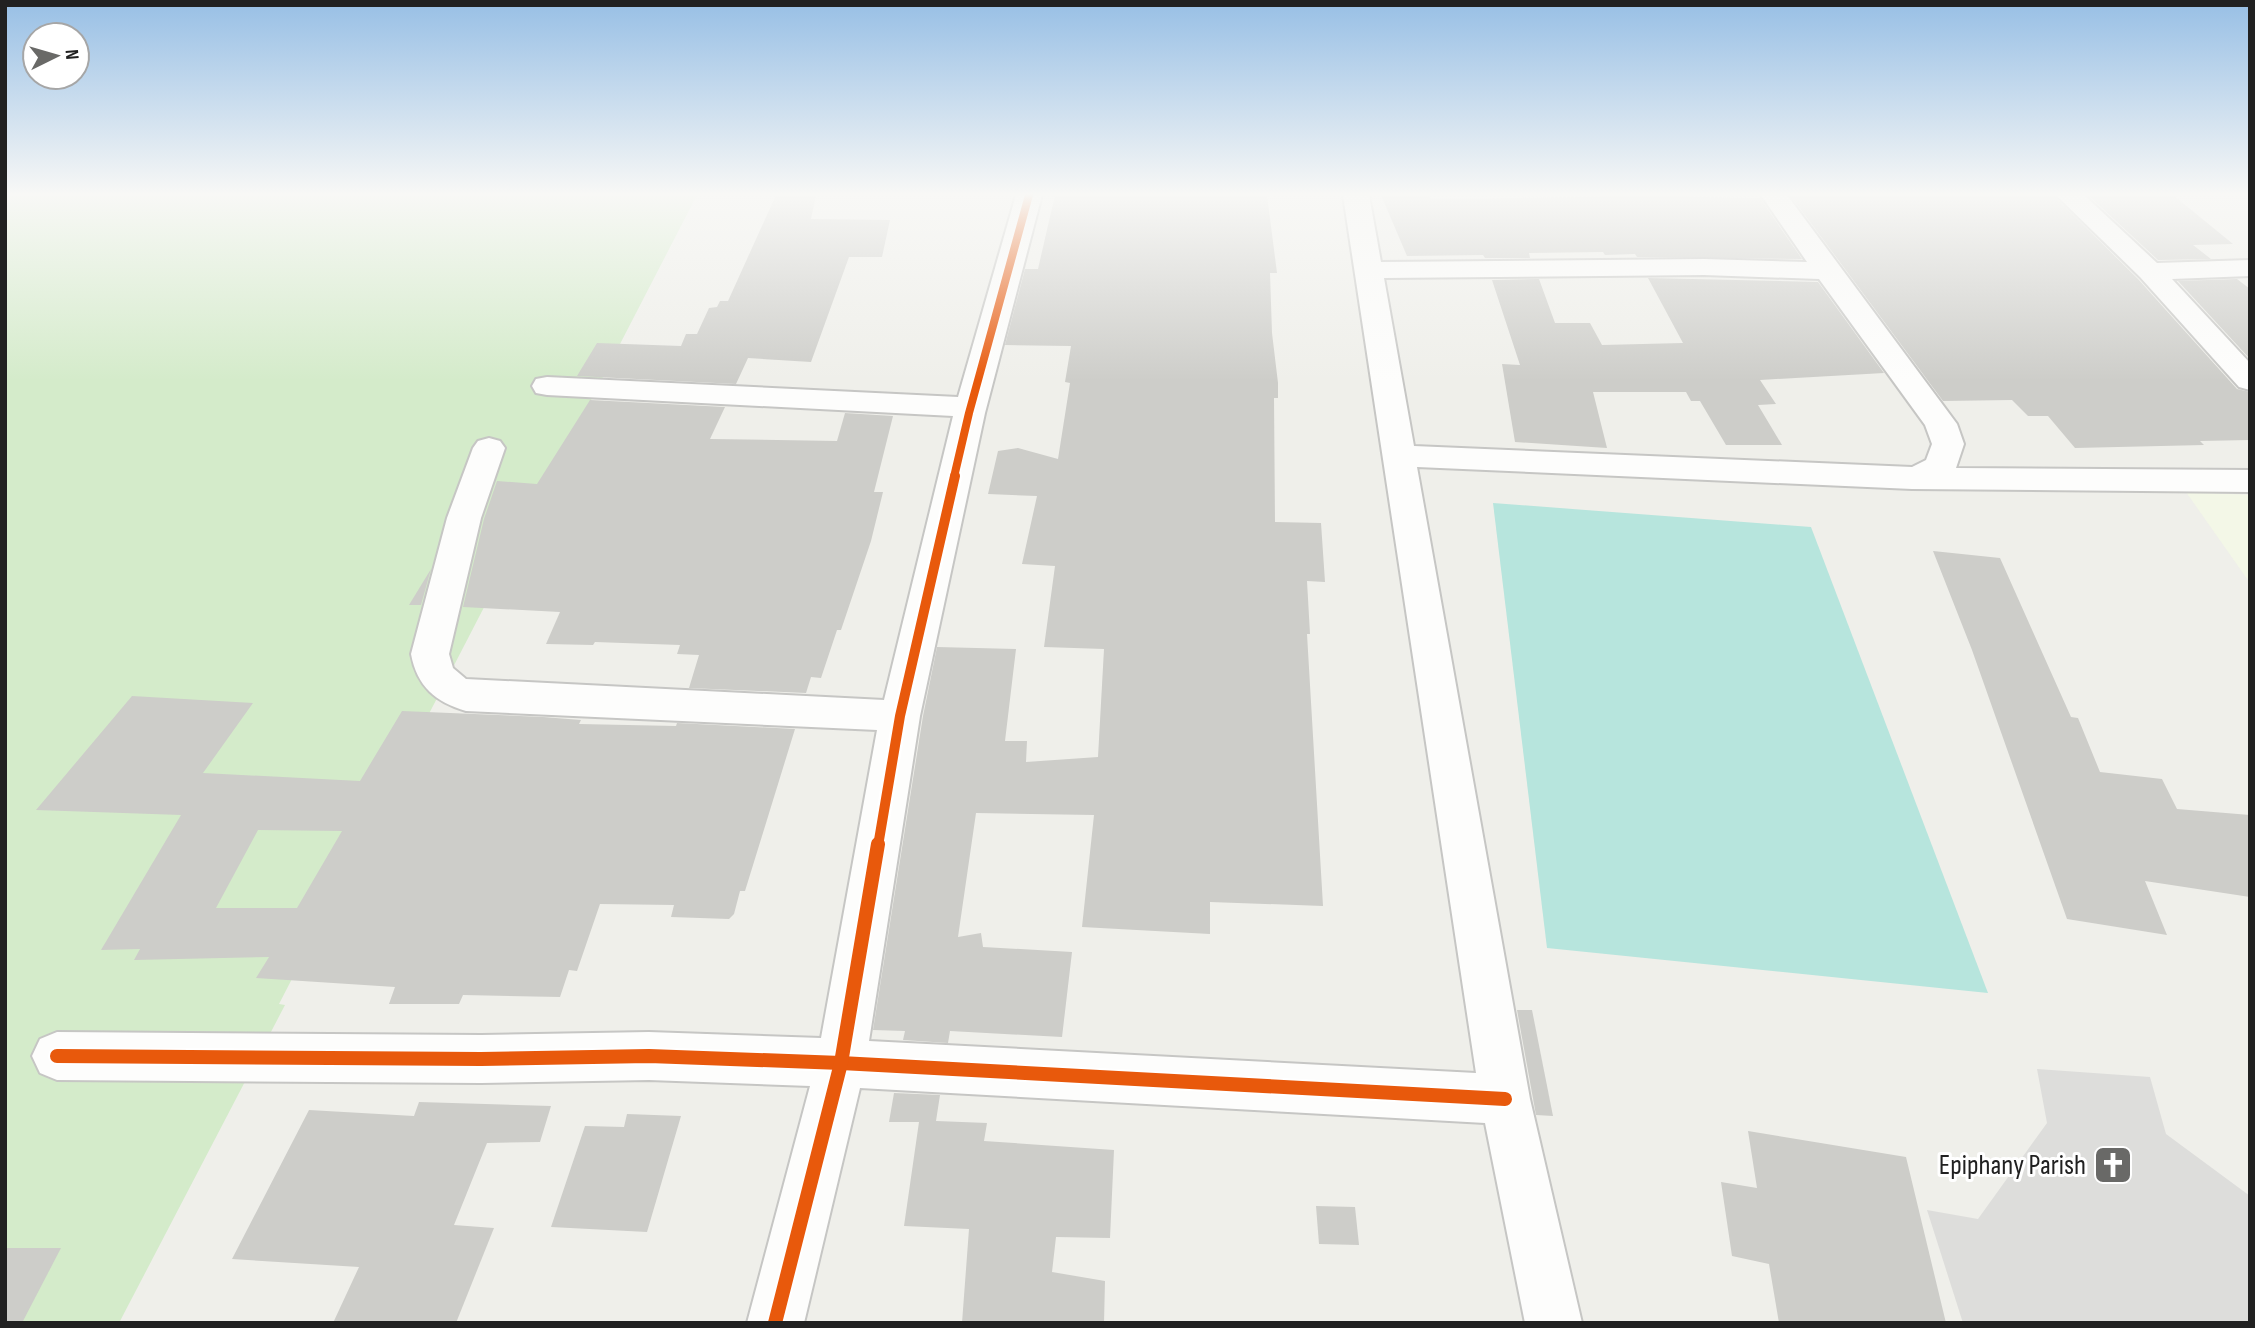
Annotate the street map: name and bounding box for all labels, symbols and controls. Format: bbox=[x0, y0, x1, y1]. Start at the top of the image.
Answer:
north arrow bbox=[21, 21, 91, 91]
text: N bbox=[60, 49, 83, 61]
church icon: Epiphany Parish bbox=[2092, 1144, 2134, 1186]
place label: Epiphany Parish bbox=[1939, 1149, 2086, 1182]

